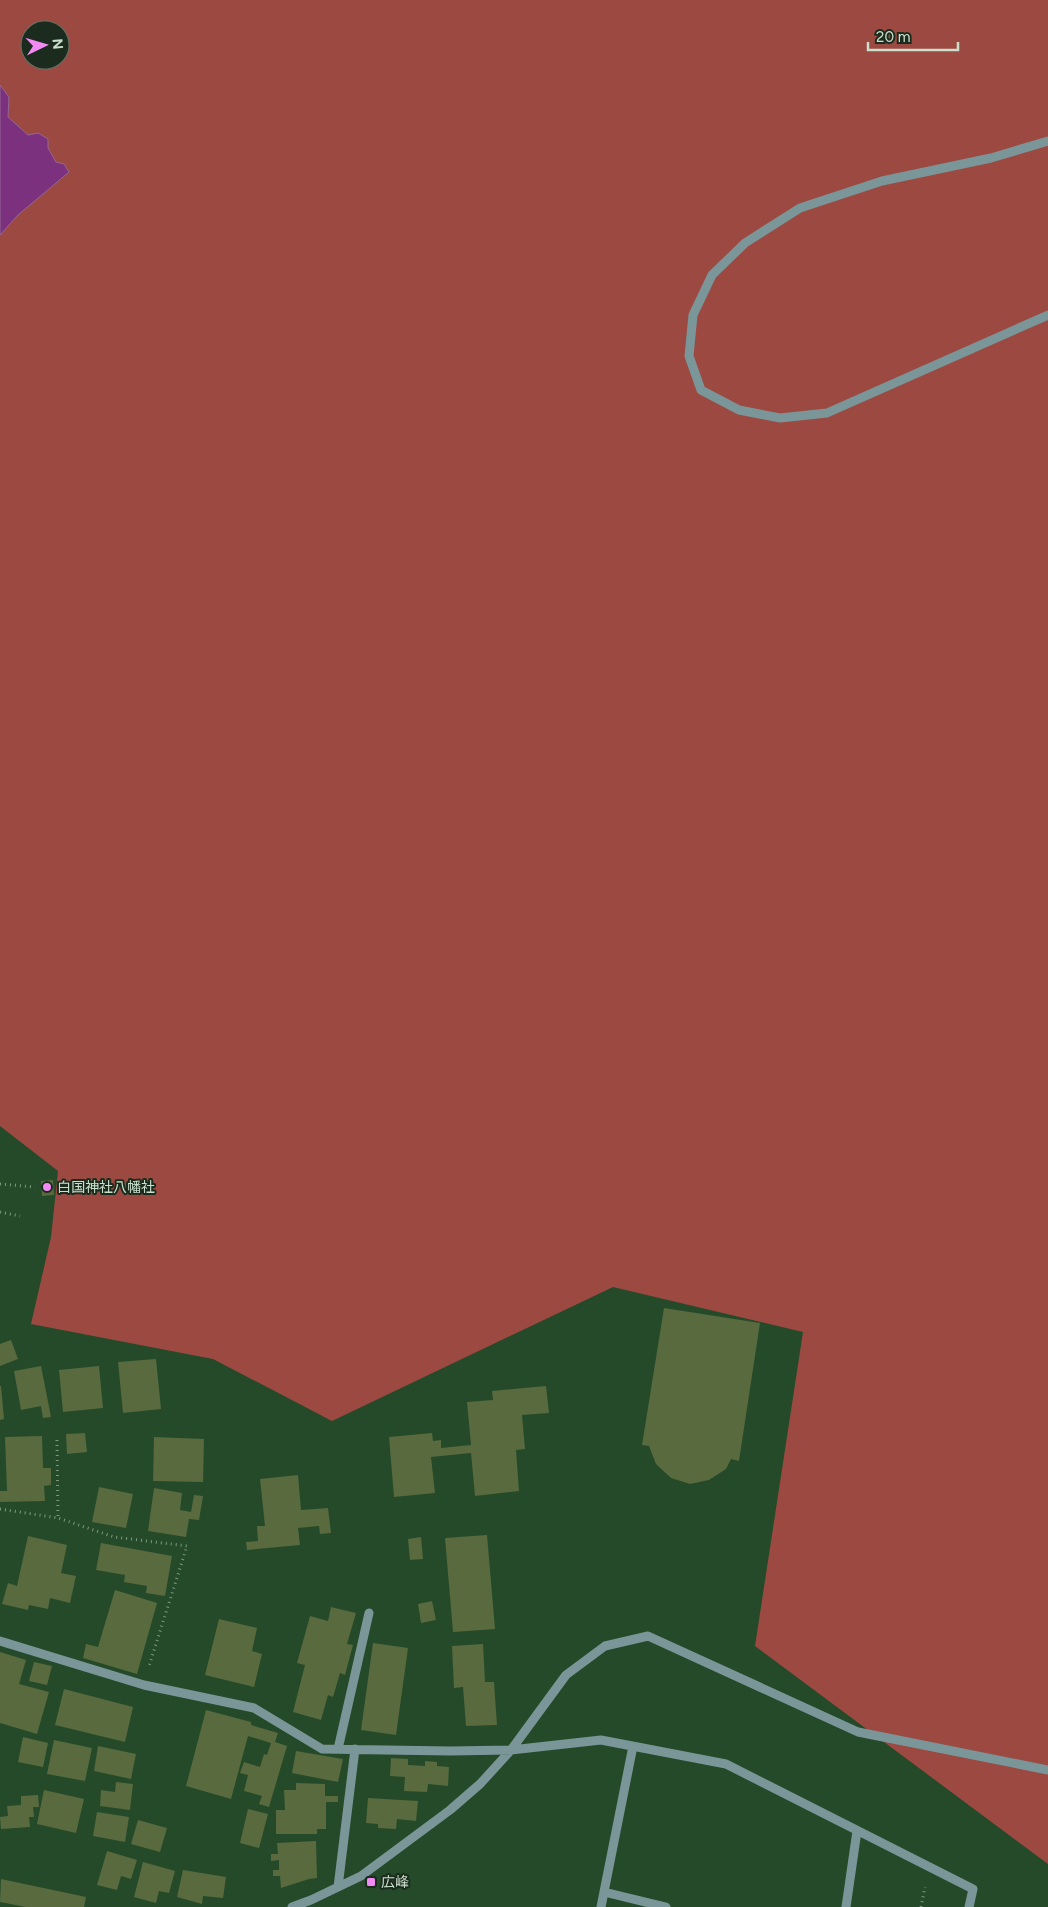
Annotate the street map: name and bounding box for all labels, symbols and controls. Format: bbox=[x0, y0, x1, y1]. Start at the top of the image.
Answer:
north arrow bbox=[20, 20, 70, 70]
scale bar bbox=[868, 20, 958, 52]
text: 20 m bbox=[876, 28, 910, 46]
text: N bbox=[49, 38, 66, 50]
place label: 白国神社八幡社 bbox=[57, 1179, 155, 1196]
marker: 白国神社八幡社 bbox=[41, 1181, 53, 1193]
place label: 広峰 bbox=[381, 1874, 409, 1891]
marker: 広峰 bbox=[365, 1876, 377, 1888]

